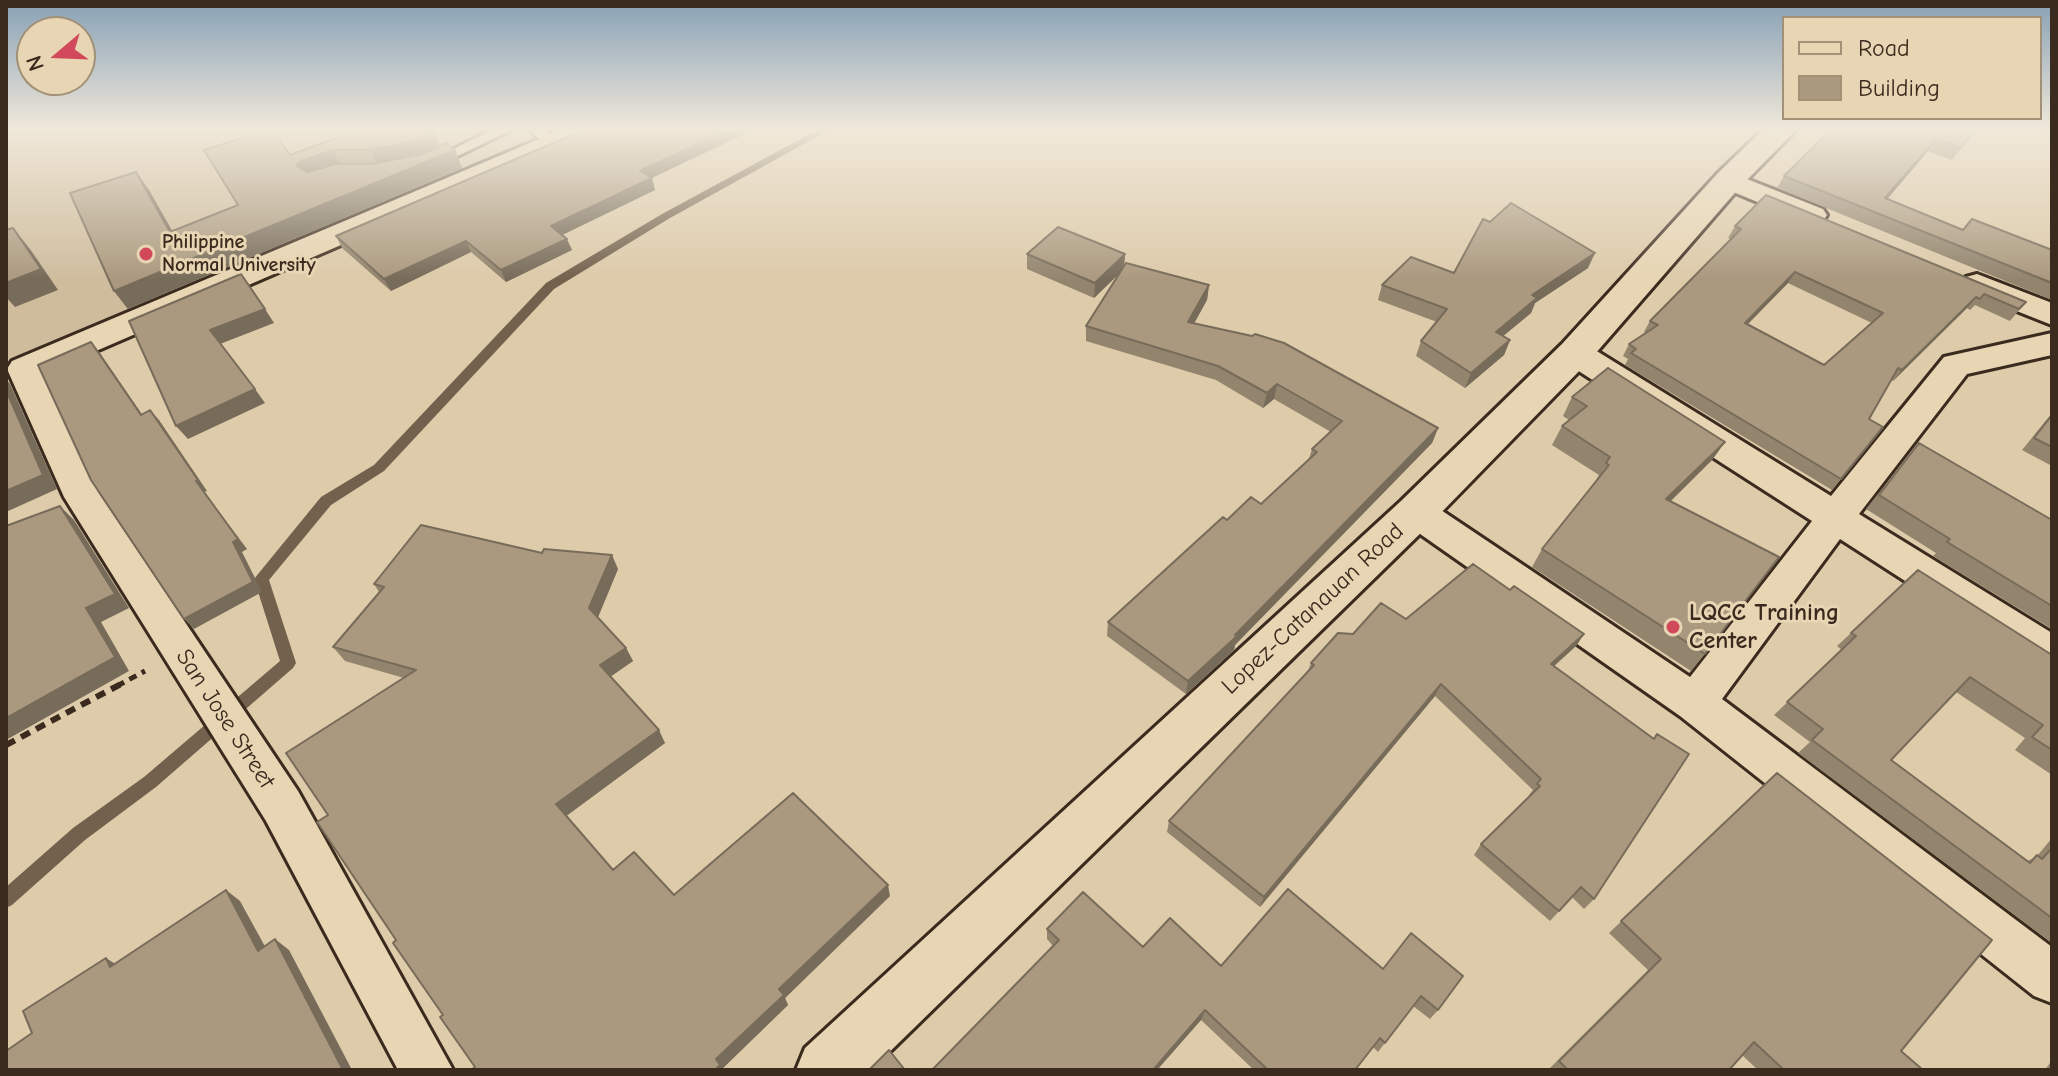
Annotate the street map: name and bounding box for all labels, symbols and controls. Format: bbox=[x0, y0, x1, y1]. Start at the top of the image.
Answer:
north arrow bbox=[16, 16, 96, 96]
legend bbox=[1782, 16, 2042, 120]
text: Road bbox=[1858, 34, 1910, 62]
text: N bbox=[21, 52, 50, 74]
text: Building bbox=[1858, 74, 1940, 102]
place label: Philippine Normal University bbox=[162, 230, 316, 277]
marker: Philippine Normal University bbox=[137, 245, 155, 263]
street label: Lopez-Catanauan Road bbox=[1216, 517, 1410, 701]
place label: LQCC Training Center bbox=[1689, 599, 1839, 655]
marker: LQCC Training Center bbox=[1664, 618, 1682, 636]
street label: San Jose Street bbox=[169, 644, 281, 794]

